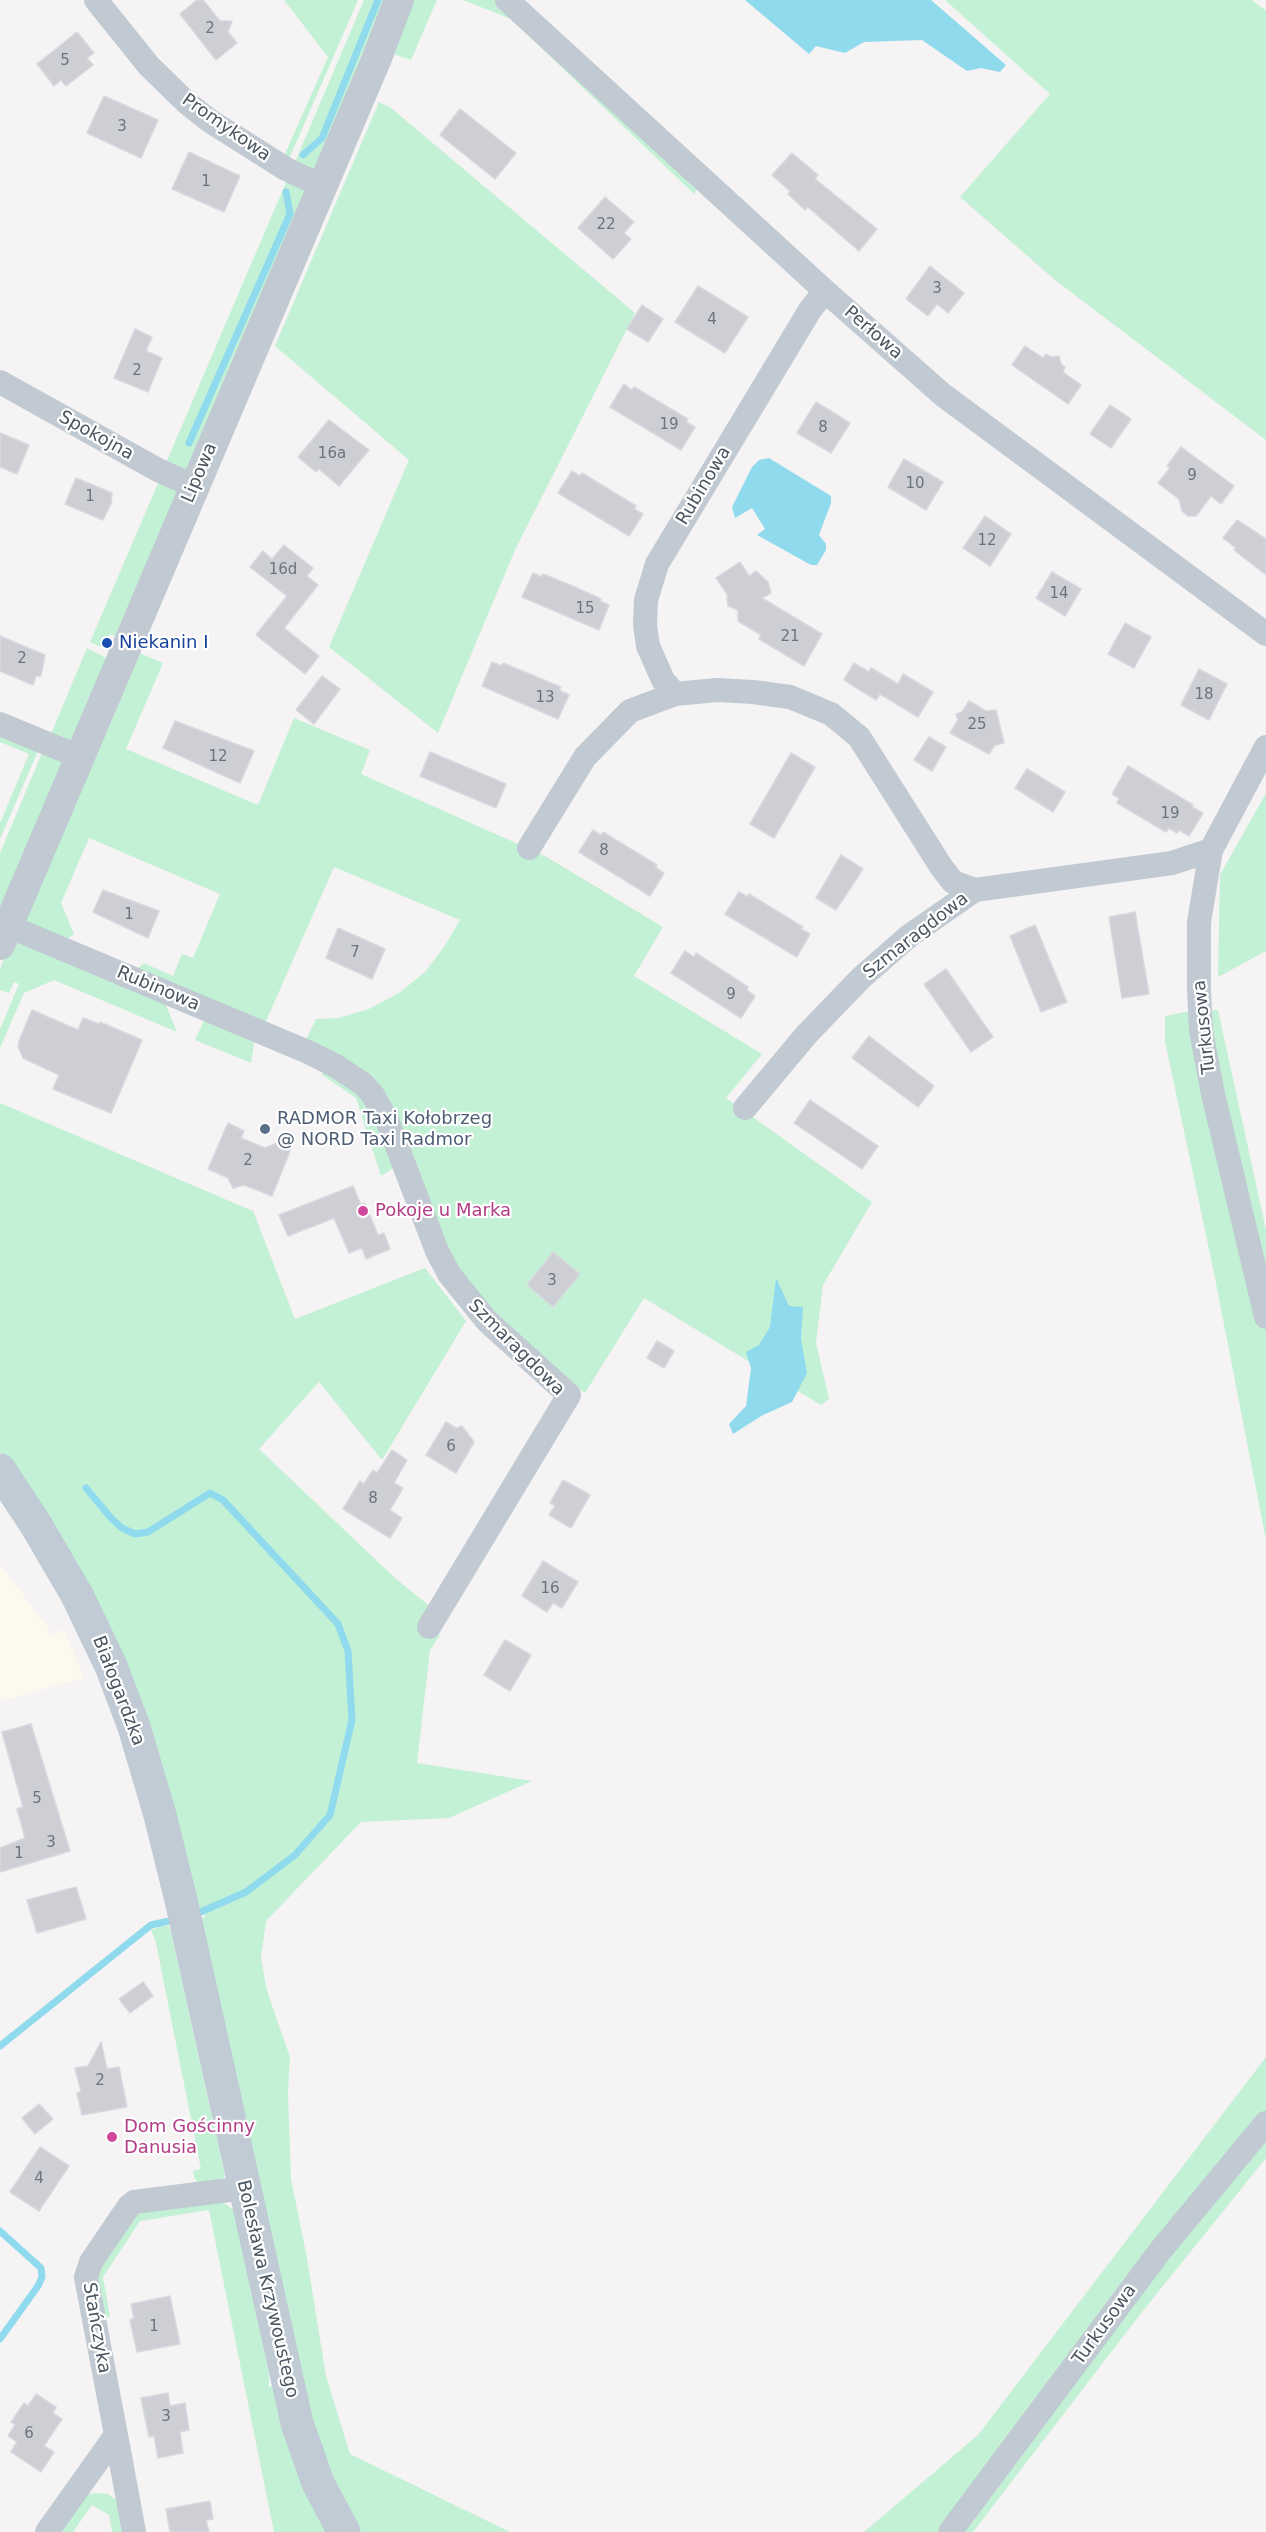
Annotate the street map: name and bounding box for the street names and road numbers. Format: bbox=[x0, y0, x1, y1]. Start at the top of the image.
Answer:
street label: Promykowa bbox=[178, 90, 274, 166]
street label: Perłowa bbox=[839, 302, 907, 364]
street label: Spokojna bbox=[55, 407, 137, 465]
street label: Lipowa bbox=[178, 440, 222, 506]
street label: Rubinowa bbox=[672, 443, 736, 529]
street label: Szmaragdowa bbox=[859, 888, 973, 984]
street label: Rubinowa bbox=[113, 962, 203, 1016]
street label: Turkusowa bbox=[1189, 979, 1221, 1075]
street label: Szmaragdowa bbox=[463, 1295, 569, 1401]
street label: Białogardzka bbox=[87, 1633, 149, 1749]
street label: Bolesława Krzywoustego bbox=[231, 2178, 303, 2400]
street label: Turkusowa bbox=[1068, 2280, 1142, 2370]
street label: Stańczyka bbox=[77, 2281, 115, 2375]

